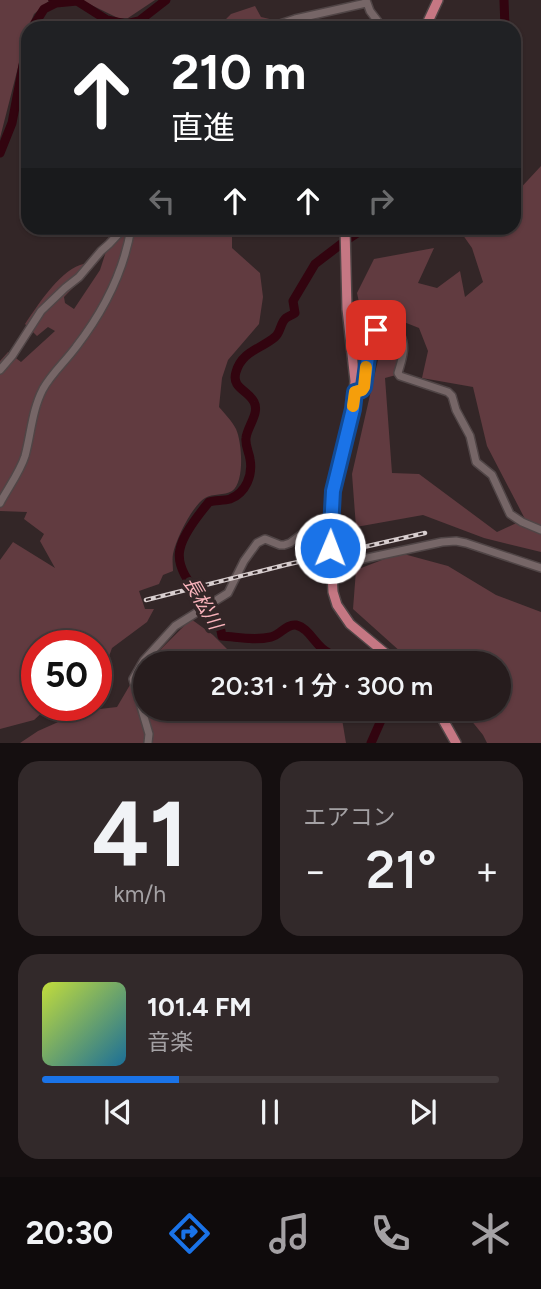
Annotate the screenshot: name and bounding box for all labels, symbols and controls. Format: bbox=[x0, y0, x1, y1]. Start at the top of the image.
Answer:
text: 210 m bbox=[171, 42, 306, 101]
icon: ahead bbox=[56, 49, 147, 140]
text: 直進 bbox=[171, 109, 235, 147]
icon: left bbox=[143, 182, 181, 220]
icon: ahead bbox=[216, 182, 254, 220]
icon: ahead bbox=[289, 182, 327, 220]
icon: right bbox=[362, 182, 400, 220]
pin bbox=[346, 300, 406, 360]
icon: arrive bbox=[357, 311, 395, 349]
position arrow bbox=[293, 511, 367, 585]
water label: 長松川 bbox=[179, 573, 228, 635]
speed limit sign: 50 bbox=[21, 630, 112, 721]
text: 20:31 · 1 分 · 300 m bbox=[211, 670, 433, 702]
text: 41 bbox=[92, 780, 188, 889]
text: エアコン bbox=[304, 803, 396, 831]
text: 21° bbox=[366, 839, 437, 901]
text: − bbox=[304, 848, 327, 894]
text: + bbox=[475, 848, 499, 894]
text: km/h bbox=[113, 880, 166, 908]
text: 101.4 FM bbox=[147, 991, 252, 1023]
text: 音楽 bbox=[147, 1028, 193, 1056]
icon: previous bbox=[99, 1093, 137, 1131]
icon: pause bbox=[251, 1093, 289, 1131]
icon: next bbox=[404, 1093, 442, 1131]
icon: directions bbox=[165, 1209, 214, 1258]
icon: music bbox=[265, 1209, 314, 1258]
icon: phone bbox=[366, 1209, 415, 1258]
icon: climate bbox=[466, 1209, 515, 1258]
text: 20:30 bbox=[26, 1214, 113, 1252]

